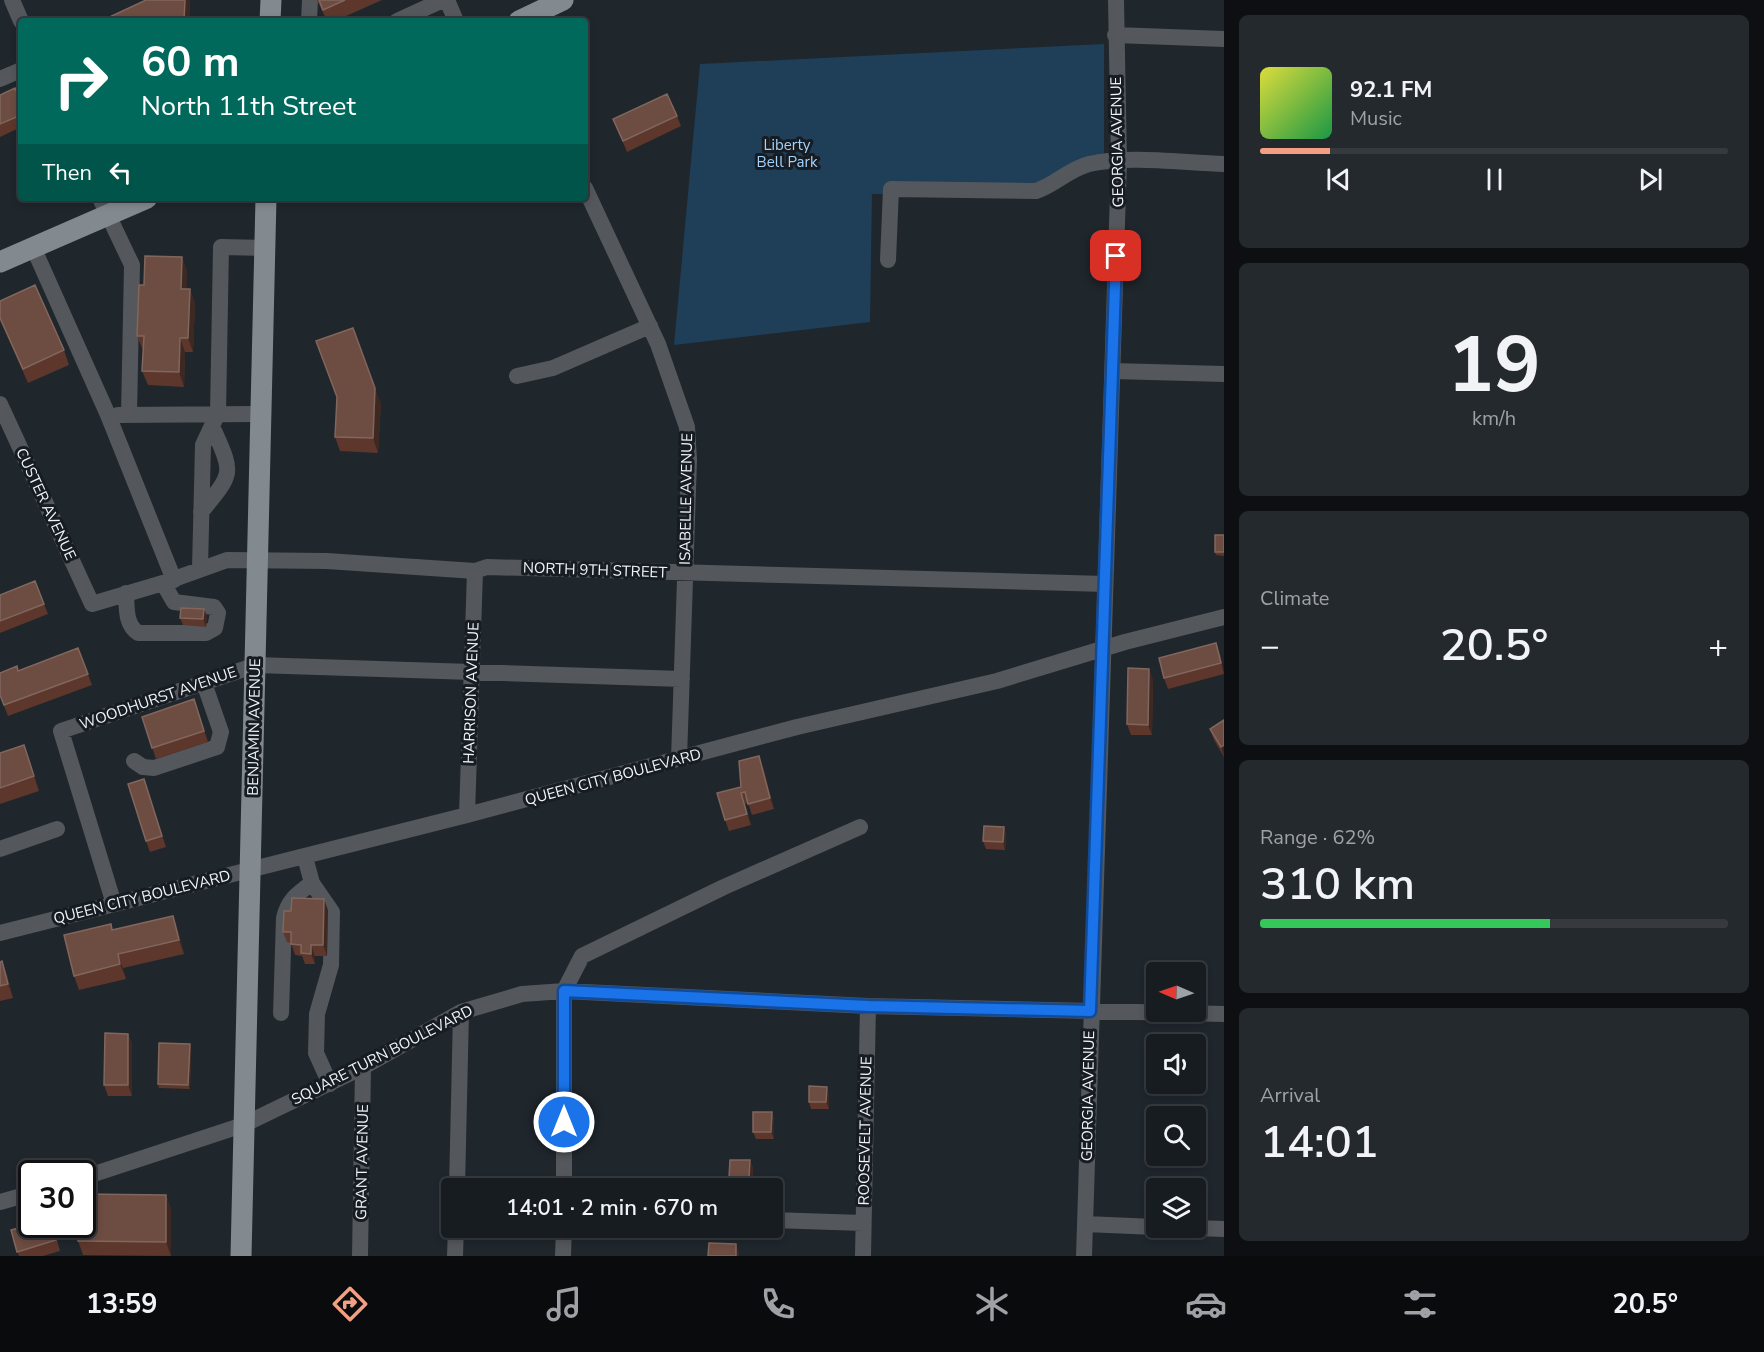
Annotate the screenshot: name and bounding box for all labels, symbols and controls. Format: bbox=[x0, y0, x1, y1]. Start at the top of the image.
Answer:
text: 60 m bbox=[141, 34, 240, 91]
icon: right bbox=[42, 42, 120, 120]
text: 92.1 FM bbox=[1350, 75, 1432, 105]
street label: GEORGIA AVENUE bbox=[1106, 77, 1128, 207]
text: North 11th Street bbox=[141, 88, 356, 125]
text: Music bbox=[1350, 105, 1402, 132]
park label: Liberty Bell Park bbox=[757, 135, 818, 172]
icon: left bbox=[104, 156, 137, 189]
text: Then bbox=[42, 158, 92, 188]
icon: previous bbox=[1322, 163, 1355, 196]
icon: pause bbox=[1478, 163, 1511, 196]
icon: next bbox=[1634, 163, 1667, 196]
pin bbox=[1090, 230, 1141, 281]
icon: arrive bbox=[1099, 239, 1132, 272]
text: 19 bbox=[1447, 312, 1541, 419]
text: km/h bbox=[1472, 405, 1516, 432]
street label: ISABELLE AVENUE bbox=[675, 433, 697, 565]
street label: CUSTER AVENUE bbox=[11, 445, 81, 563]
street label: NORTH 9TH STREET bbox=[523, 557, 667, 583]
text: Climate bbox=[1260, 585, 1329, 612]
text: 20.5° bbox=[1440, 615, 1548, 676]
street label: HARRISON AVENUE bbox=[459, 622, 483, 764]
text: − bbox=[1260, 624, 1280, 669]
text: + bbox=[1708, 624, 1728, 669]
street label: BENJAMIN AVENUE bbox=[243, 658, 265, 796]
street label: WOODHURST AVENUE bbox=[77, 662, 239, 734]
street label: QUEEN CITY BOULEVARD bbox=[523, 744, 703, 810]
text: Range · 62% bbox=[1260, 824, 1375, 851]
text: 310 km bbox=[1260, 854, 1415, 915]
street label: QUEEN CITY BOULEVARD bbox=[51, 865, 233, 929]
north arrow bbox=[1146, 962, 1206, 1022]
map controls bbox=[1146, 962, 1206, 1238]
street label: SQUARE TURN BOULEVARD bbox=[288, 1000, 476, 1110]
street label: GEORGIA AVENUE bbox=[1077, 1031, 1099, 1161]
button: sound bbox=[1146, 1034, 1206, 1094]
street label: ROOSEVELT AVENUE bbox=[854, 1056, 876, 1206]
text: Arrival bbox=[1260, 1082, 1320, 1109]
position arrow bbox=[532, 1090, 596, 1154]
street label: GRANT AVENUE bbox=[351, 1104, 373, 1220]
button: search bbox=[1146, 1106, 1206, 1166]
text: 14:01 bbox=[1260, 1112, 1379, 1173]
speed limit sign: 30 bbox=[18, 1160, 96, 1238]
button: layers bbox=[1146, 1178, 1206, 1238]
text: 14:01 · 2 min · 670 m bbox=[506, 1193, 718, 1223]
icon: directions bbox=[329, 1283, 371, 1325]
icon: music bbox=[543, 1283, 585, 1325]
icon: phone bbox=[757, 1283, 799, 1325]
icon: climate bbox=[971, 1283, 1013, 1325]
icon: car bbox=[1185, 1283, 1227, 1325]
icon: filters bbox=[1399, 1283, 1441, 1325]
text: 13:59 bbox=[86, 1286, 157, 1323]
text: 20.5° bbox=[1612, 1286, 1678, 1323]

